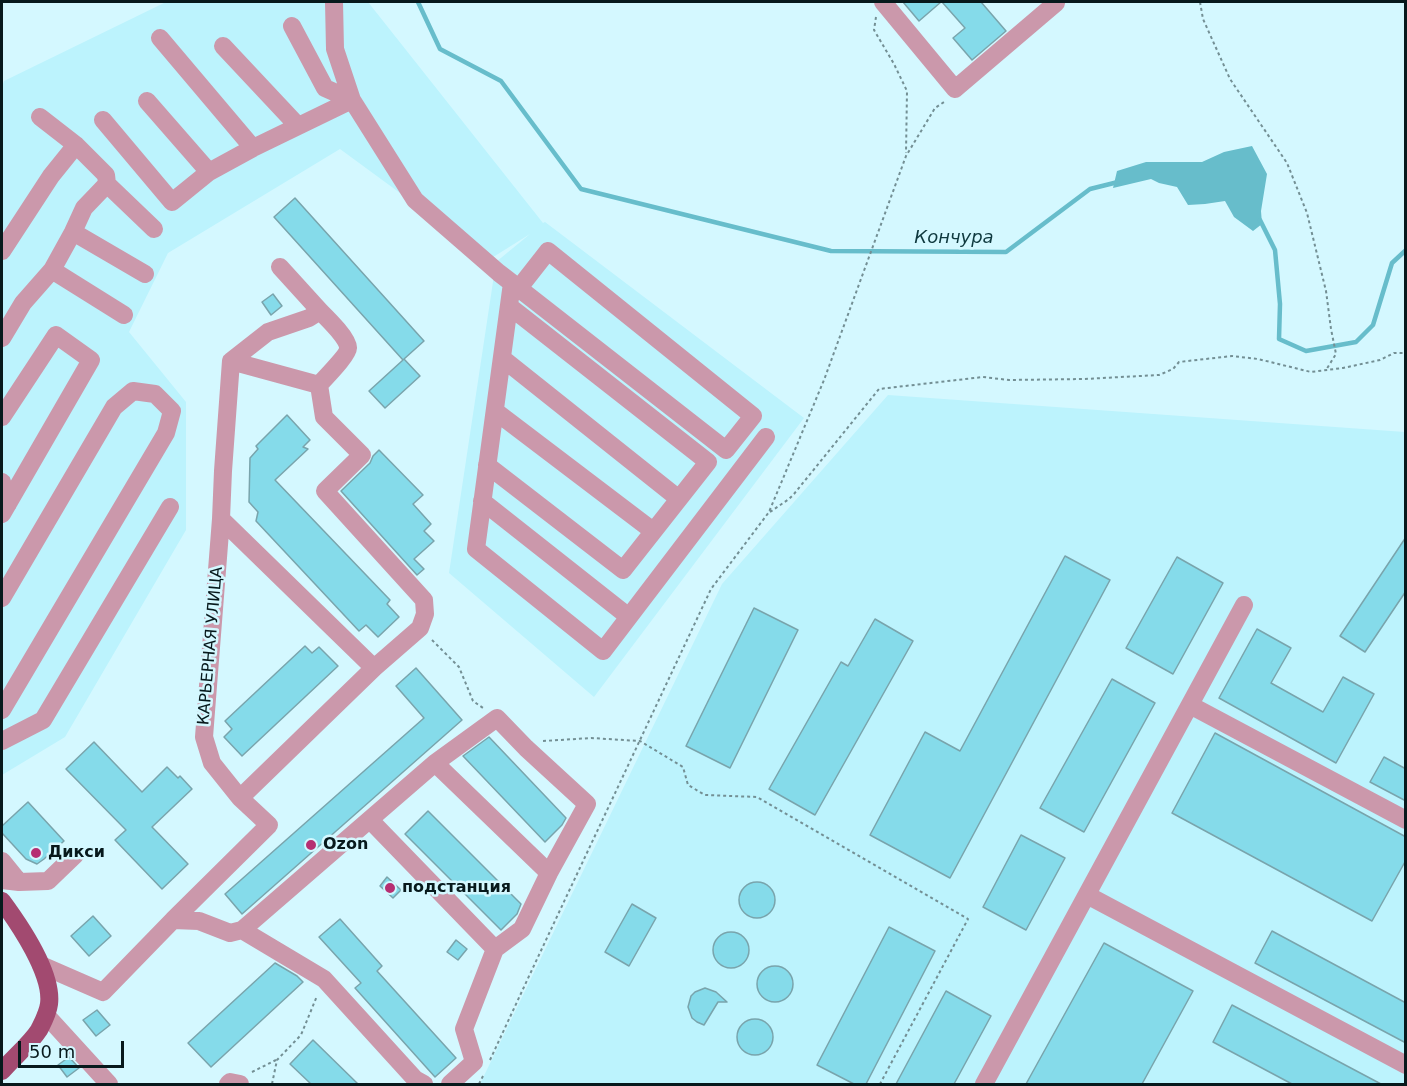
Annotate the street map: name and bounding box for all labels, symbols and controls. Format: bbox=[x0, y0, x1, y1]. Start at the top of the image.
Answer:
water label: Кончура bbox=[914, 227, 994, 249]
street label: КАРЬЕРНАЯ УЛИЦА bbox=[195, 566, 227, 726]
place label: Ozon bbox=[323, 835, 368, 855]
marker: Ozon bbox=[304, 838, 318, 852]
place label: Дикси bbox=[48, 843, 105, 863]
marker: Дикси bbox=[29, 846, 43, 860]
place label: подстанция bbox=[402, 878, 511, 898]
marker: подстанция bbox=[383, 881, 397, 895]
scale bar bbox=[21, 1029, 128, 1067]
text: 50 m bbox=[29, 1041, 75, 1062]

